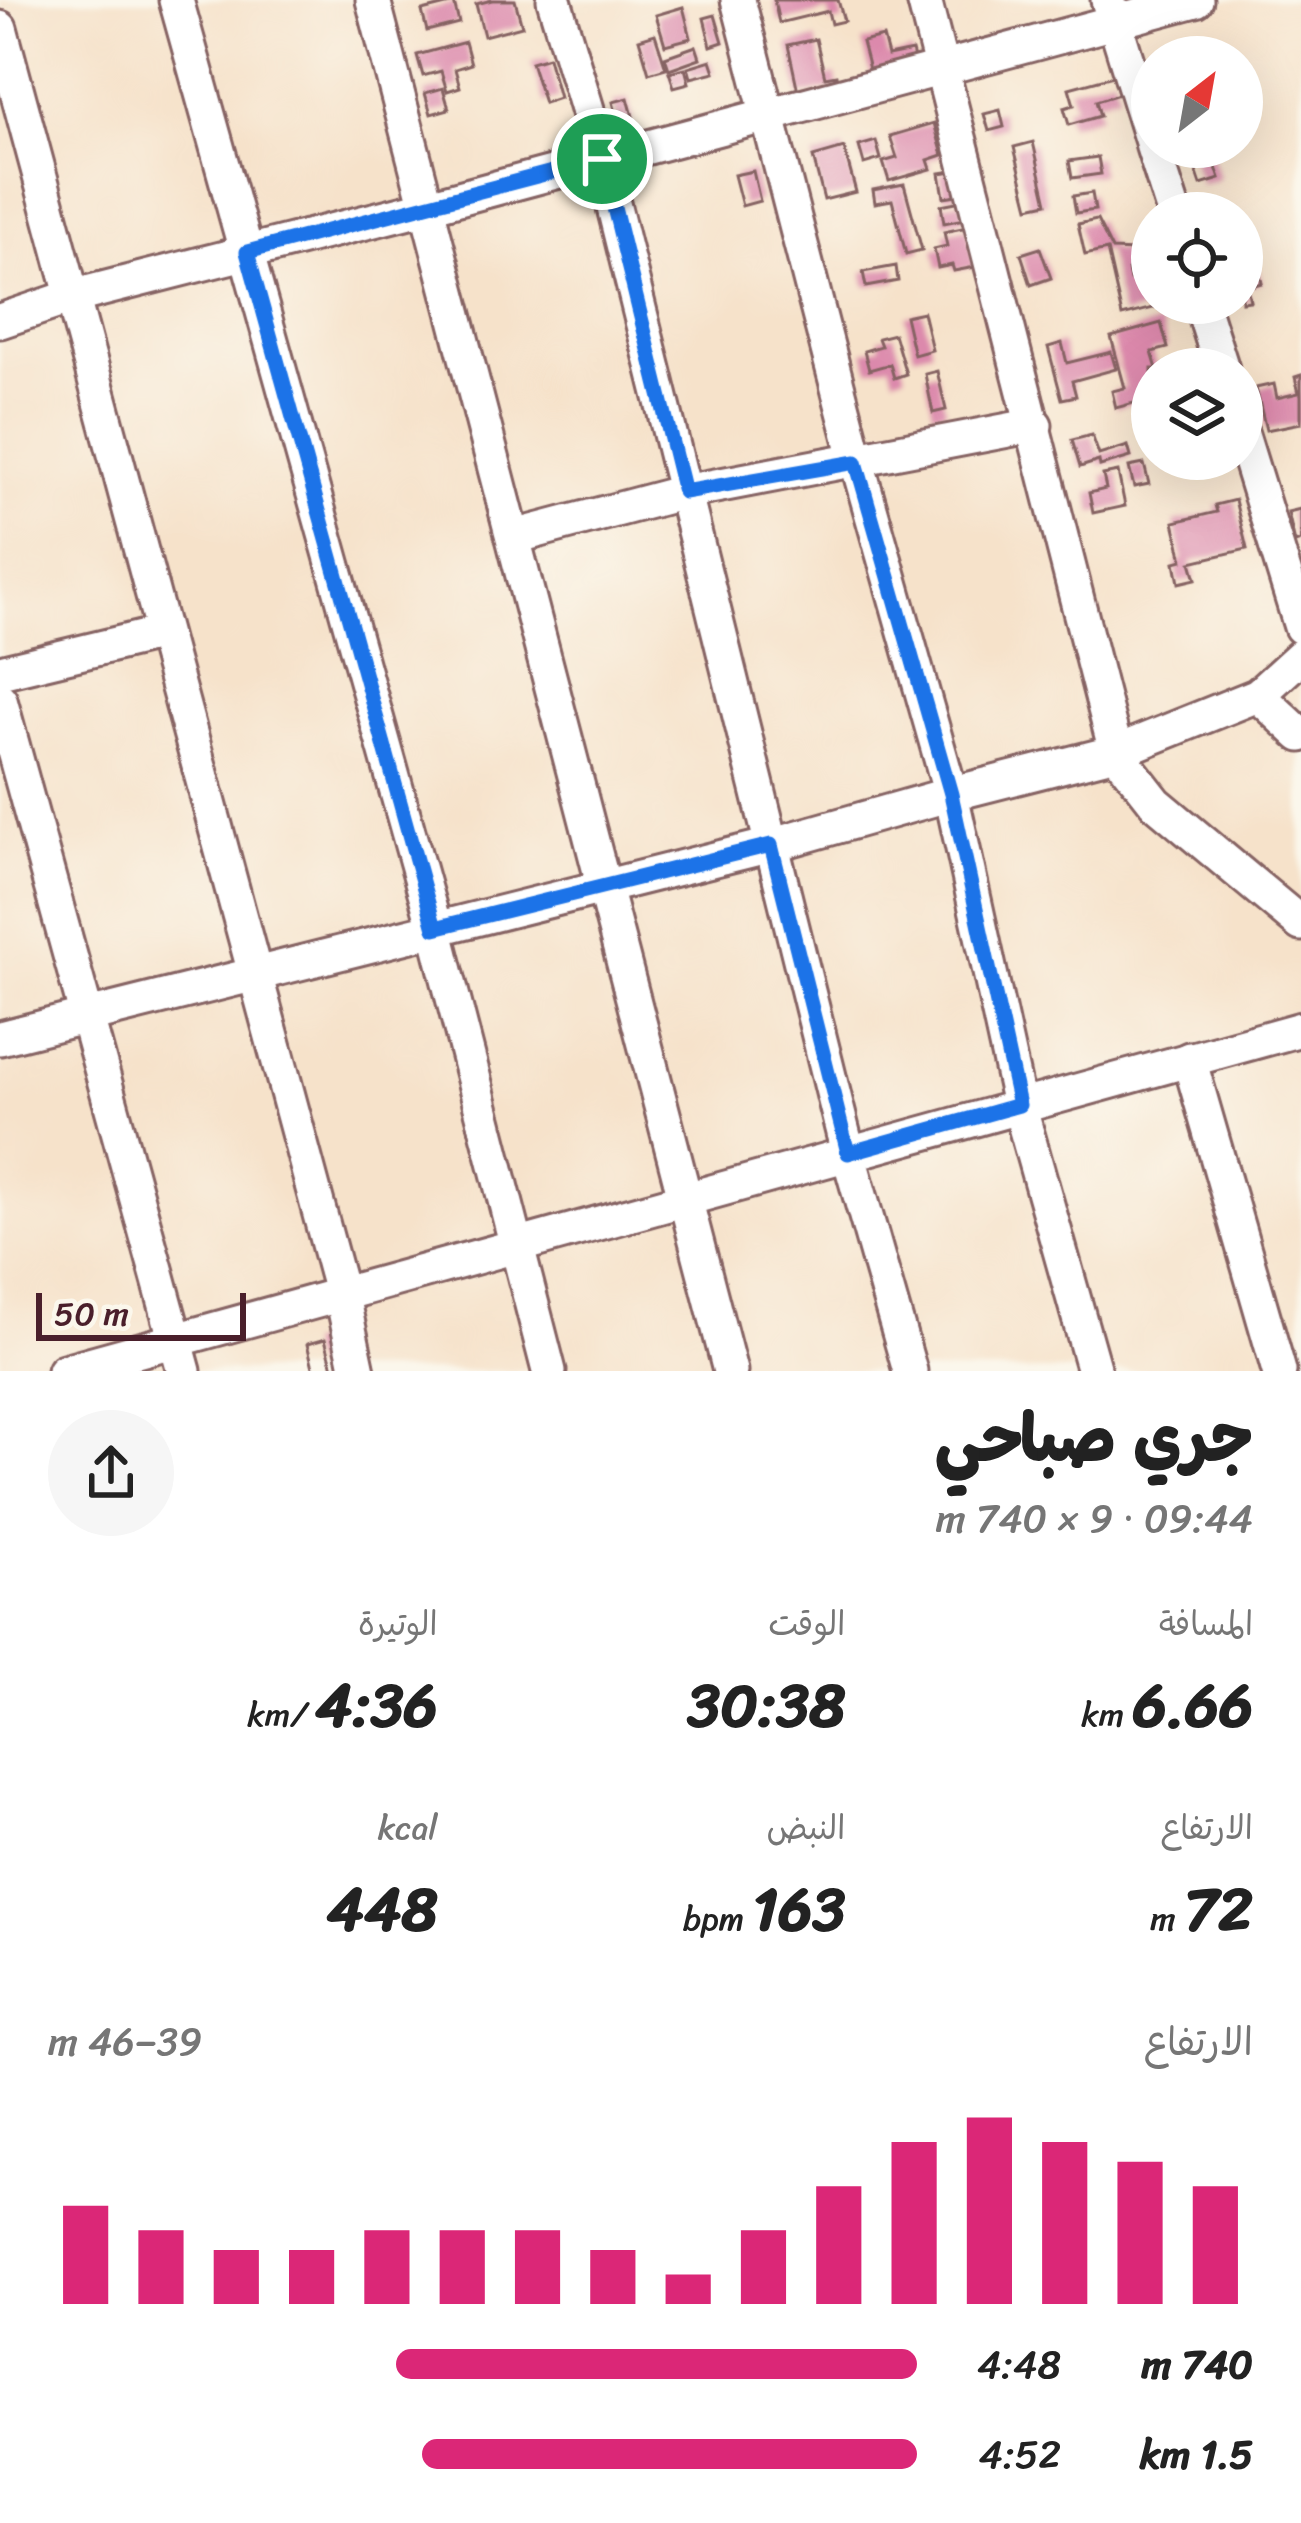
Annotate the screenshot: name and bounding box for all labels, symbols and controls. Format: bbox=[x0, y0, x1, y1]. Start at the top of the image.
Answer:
north arrow bbox=[1131, 36, 1263, 168]
map controls bbox=[1131, 36, 1263, 480]
pin bbox=[551, 108, 653, 210]
icon: arrive bbox=[569, 126, 635, 192]
button: locate bbox=[1131, 192, 1263, 324]
button: layers bbox=[1131, 348, 1263, 480]
text: 50 m bbox=[54, 1285, 129, 1343]
scale bar bbox=[36, 1287, 246, 1340]
text: جري صباحي bbox=[935, 1380, 1253, 1497]
button: share bbox=[48, 1410, 174, 1536]
text: 09:44 · 9 × 740 m bbox=[936, 1484, 1253, 1553]
text: الوتيرة bbox=[358, 1595, 438, 1653]
text: الوقت bbox=[768, 1595, 845, 1653]
text: المسافة bbox=[1159, 1595, 1253, 1653]
text: 4:36 bbox=[315, 1653, 438, 1759]
text: 30:38 bbox=[687, 1653, 845, 1759]
text: 6.66 bbox=[1133, 1653, 1253, 1759]
text: /km bbox=[247, 1686, 315, 1744]
text: km bbox=[1081, 1686, 1133, 1744]
text: kcal bbox=[378, 1799, 438, 1857]
text: النبض bbox=[766, 1799, 845, 1857]
text: الارتفاع bbox=[1160, 1799, 1253, 1857]
text: 448 bbox=[326, 1857, 438, 1963]
text: 163 bbox=[753, 1857, 845, 1963]
text: 72 bbox=[1184, 1857, 1253, 1963]
text: bpm bbox=[683, 1890, 753, 1948]
text: m bbox=[1150, 1890, 1184, 1948]
text: 39–46 m bbox=[48, 2007, 202, 2076]
text: الارتفاع bbox=[1144, 2007, 1253, 2076]
text: 4:48 bbox=[977, 2330, 1061, 2399]
text: 740 m bbox=[1142, 2330, 1253, 2399]
text: 4:52 bbox=[979, 2420, 1061, 2489]
text: 1.5 km bbox=[1140, 2420, 1253, 2489]

